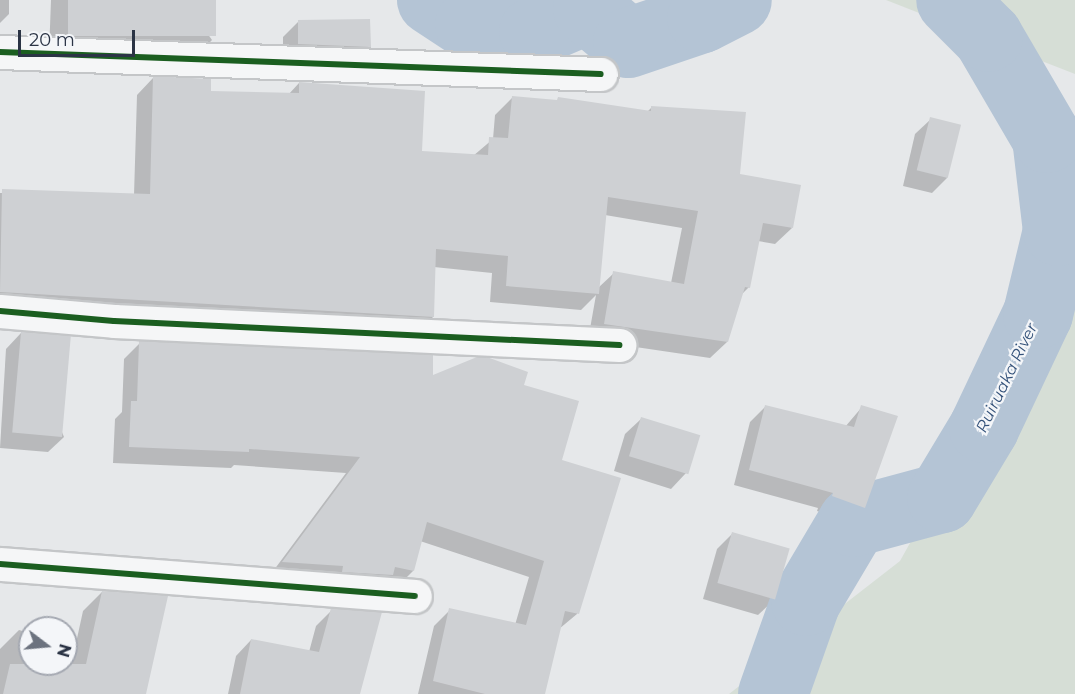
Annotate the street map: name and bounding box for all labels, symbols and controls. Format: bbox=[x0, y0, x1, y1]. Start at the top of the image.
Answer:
scale bar bbox=[21, 18, 138, 56]
text: 20 m bbox=[29, 29, 75, 51]
water label: Ruiruaka River bbox=[972, 320, 1042, 436]
north arrow bbox=[18, 616, 78, 676]
text: N bbox=[53, 642, 75, 659]

